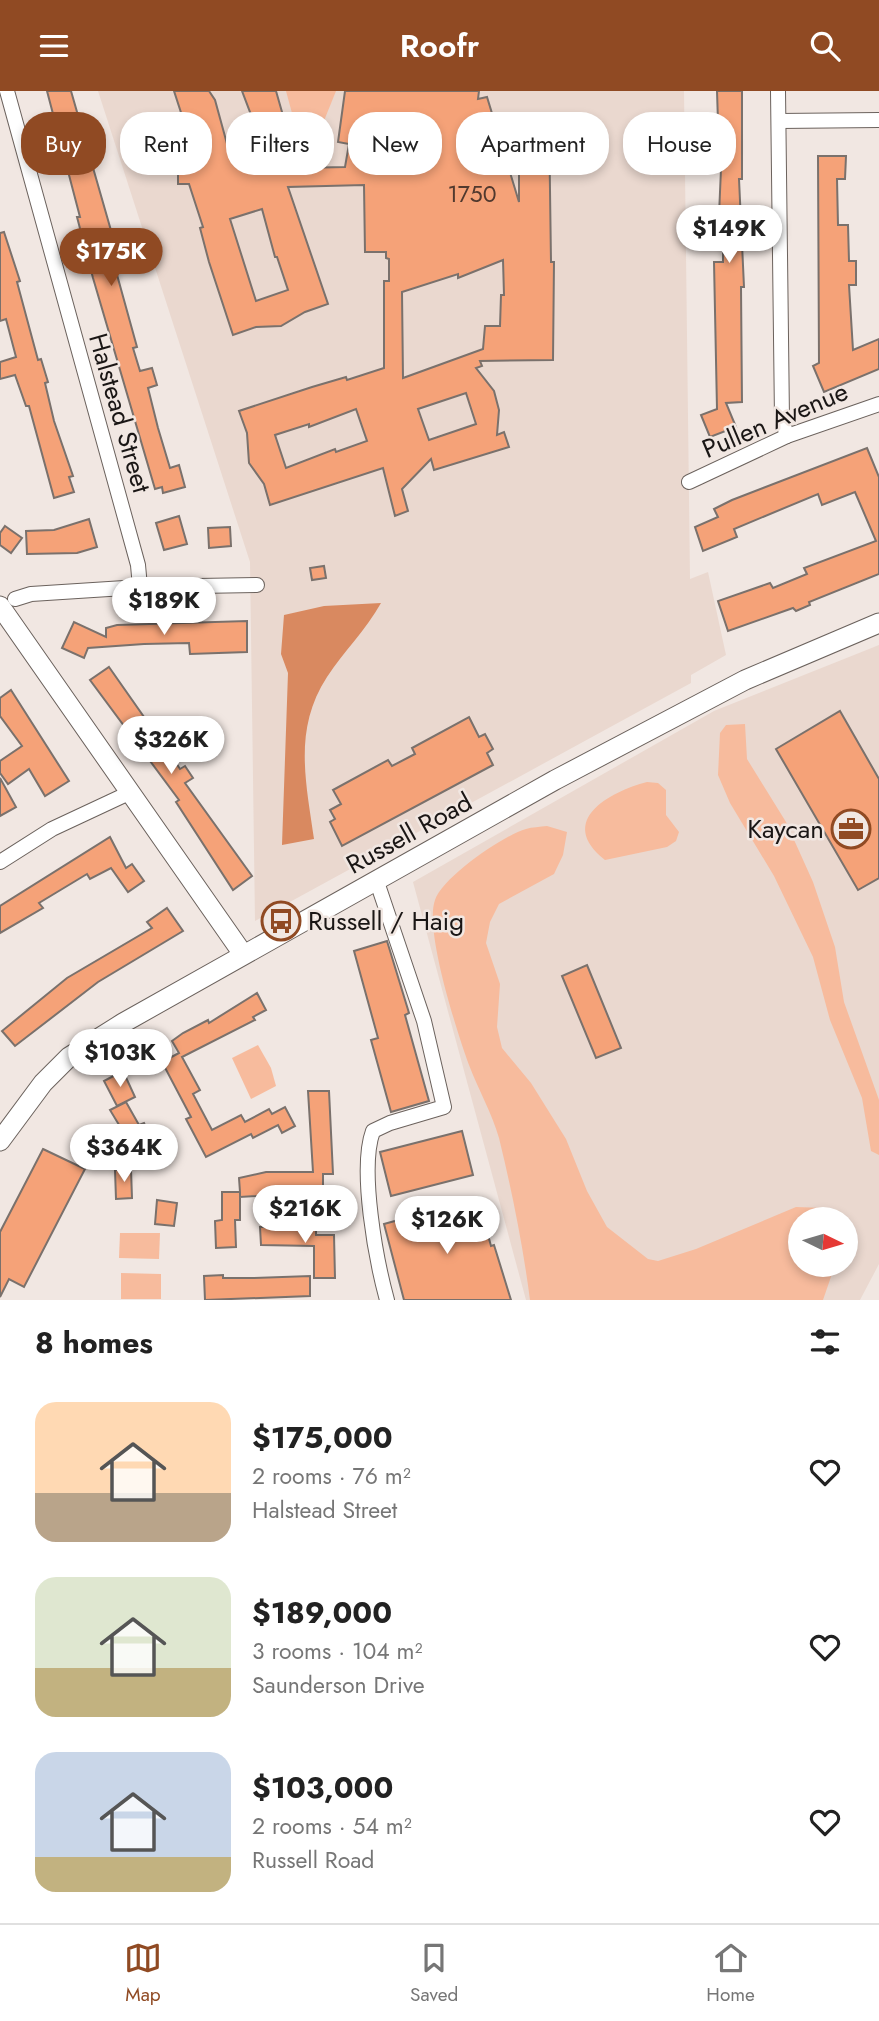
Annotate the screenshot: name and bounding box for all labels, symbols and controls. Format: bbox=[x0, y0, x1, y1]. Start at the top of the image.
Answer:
text: Roofr bbox=[400, 23, 479, 69]
icon: menu bbox=[35, 27, 73, 65]
icon: search bbox=[806, 27, 844, 65]
chip: Buy bbox=[21, 112, 106, 175]
chip: Rent bbox=[120, 112, 212, 175]
chip: Filters bbox=[226, 112, 334, 175]
chip: New bbox=[348, 112, 442, 175]
chip: Apartment bbox=[456, 112, 609, 175]
chip: House bbox=[623, 112, 736, 175]
house number: 1750 bbox=[447, 177, 497, 211]
pin: $149K bbox=[680, 205, 778, 265]
text: $149K bbox=[692, 211, 766, 245]
pin: $175K bbox=[62, 229, 160, 288]
text: $175K bbox=[76, 234, 146, 268]
street label: Halstead Street bbox=[79, 329, 161, 498]
street label: Pullen Avenue bbox=[696, 372, 854, 468]
pin: $189K bbox=[115, 577, 213, 637]
text: $189K bbox=[128, 583, 200, 617]
pin: $326K bbox=[122, 717, 220, 776]
text: $326K bbox=[133, 722, 209, 756]
street label: Russell Road bbox=[339, 783, 479, 883]
office icon: Kaycan bbox=[830, 808, 872, 850]
place label: Kaycan bbox=[747, 810, 824, 848]
bus stop icon: Russell / Haig bbox=[260, 900, 302, 942]
place label: Russell / Haig bbox=[308, 902, 464, 940]
pin: $103K bbox=[71, 1030, 169, 1089]
text: $103K bbox=[84, 1035, 156, 1069]
pin: $364K bbox=[75, 1125, 173, 1184]
text: $364K bbox=[86, 1130, 162, 1164]
pin: $216K bbox=[256, 1185, 354, 1245]
text: $216K bbox=[269, 1191, 341, 1225]
pin: $126K bbox=[398, 1197, 496, 1256]
text: $126K bbox=[411, 1202, 483, 1236]
north arrow bbox=[788, 1207, 858, 1277]
map controls bbox=[788, 1207, 858, 1277]
text: 8 homes bbox=[35, 1321, 153, 1364]
icon: filters bbox=[806, 1323, 844, 1361]
text: $175,000 bbox=[252, 1416, 393, 1459]
icon: home bbox=[91, 1430, 175, 1514]
icon: heart bbox=[806, 1453, 844, 1491]
text: 2 rooms · 76 m² bbox=[252, 1459, 411, 1493]
text: Halstead Street bbox=[252, 1493, 397, 1527]
text: $189,000 bbox=[252, 1591, 392, 1634]
icon: home bbox=[91, 1605, 175, 1689]
icon: heart bbox=[806, 1628, 844, 1666]
text: 3 rooms · 104 m² bbox=[252, 1634, 422, 1668]
text: Saunderson Drive bbox=[252, 1668, 425, 1702]
text: $103,000 bbox=[252, 1766, 393, 1809]
icon: home bbox=[91, 1780, 175, 1864]
icon: heart bbox=[806, 1803, 844, 1841]
text: 2 rooms · 54 m² bbox=[252, 1809, 412, 1843]
text: Russell Road bbox=[252, 1843, 374, 1877]
tab: Map bbox=[124, 1939, 162, 2008]
tab: Saved bbox=[410, 1939, 458, 2008]
tab: Home bbox=[706, 1939, 755, 2008]

